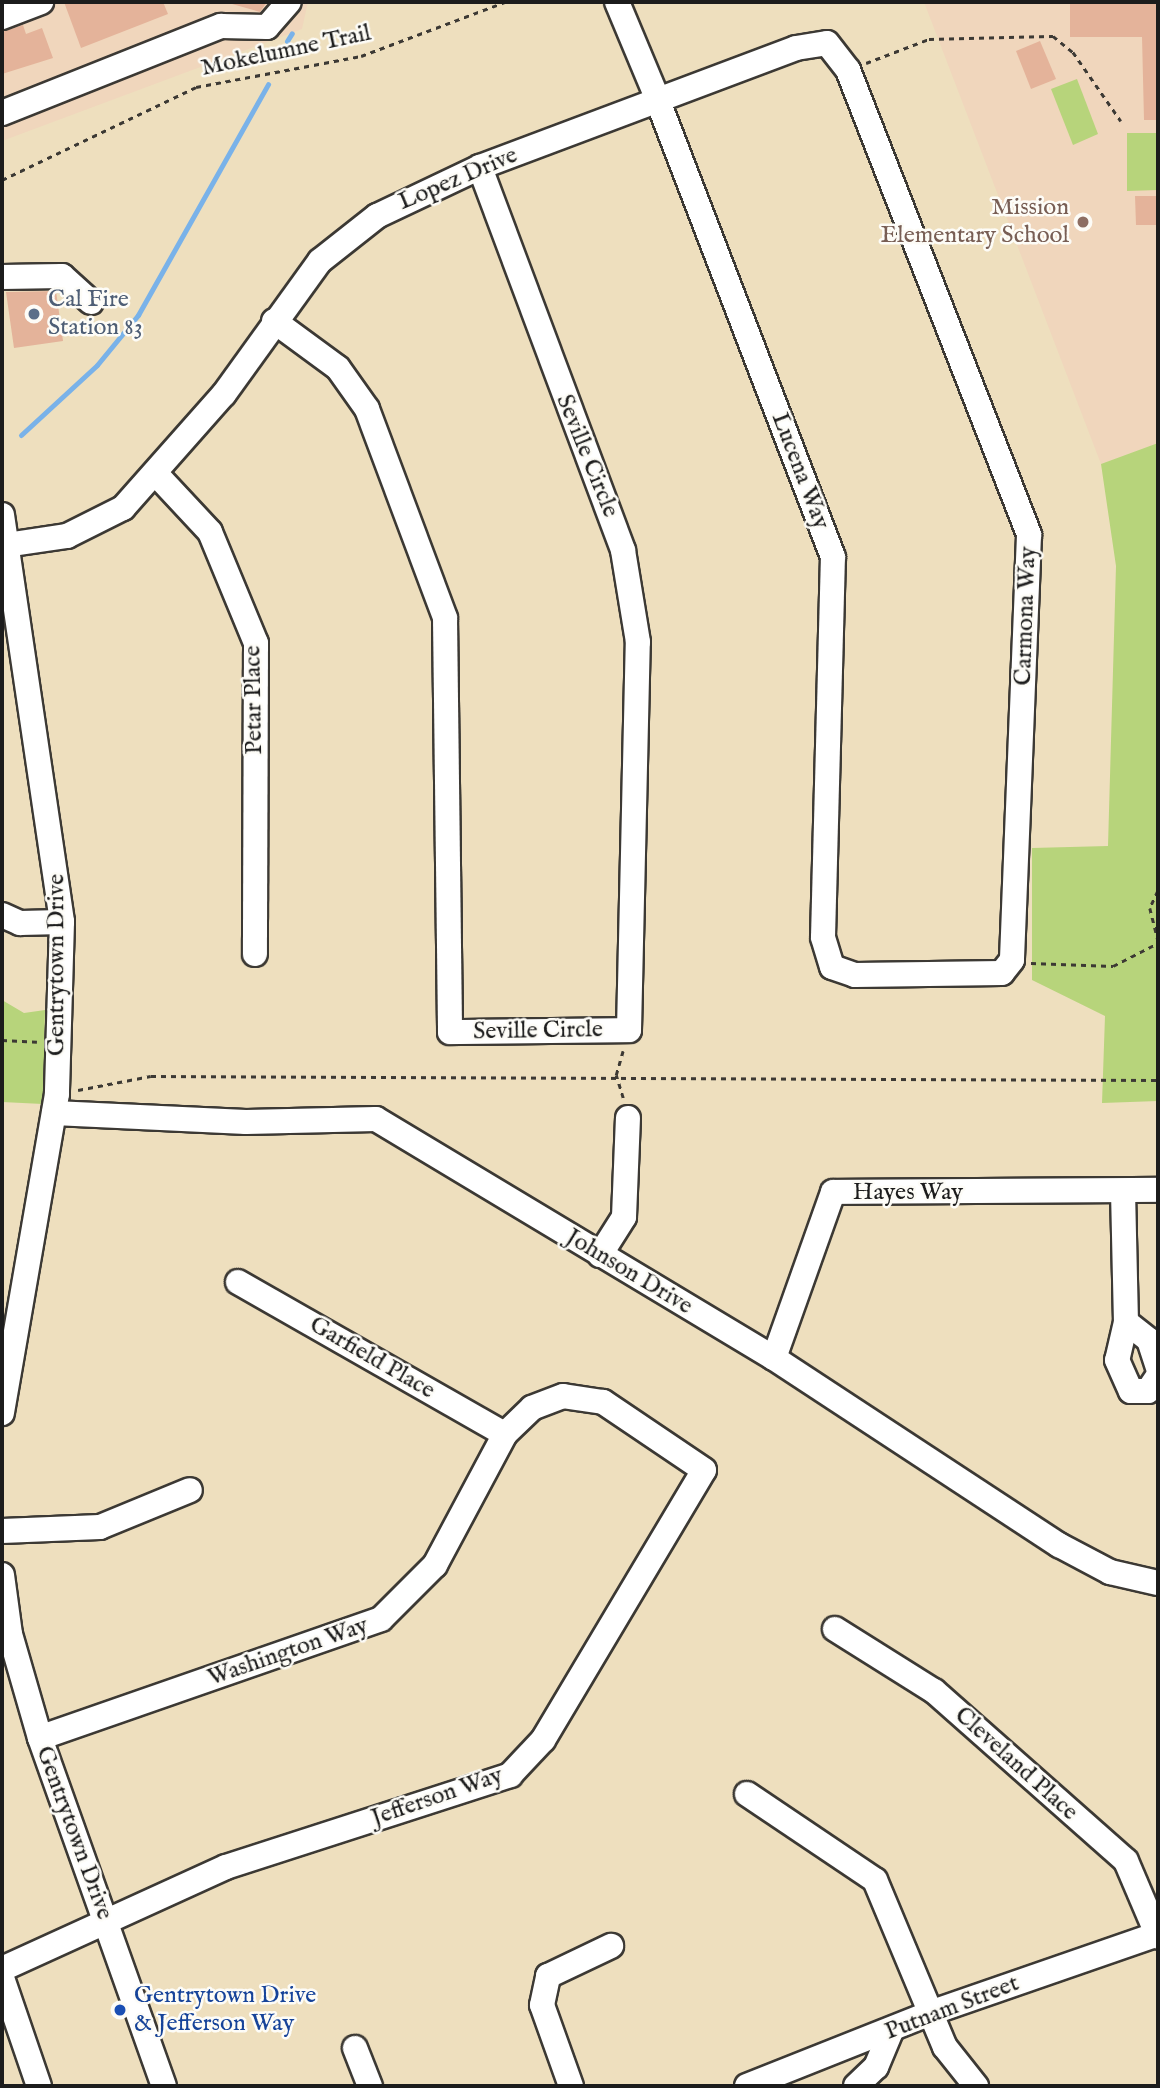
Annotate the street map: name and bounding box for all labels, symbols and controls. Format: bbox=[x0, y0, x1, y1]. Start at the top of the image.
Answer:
street label: Mokelumne Trail bbox=[198, 19, 374, 83]
street label: Lopez Drive bbox=[394, 141, 522, 217]
place label: Mission Elementary School bbox=[881, 194, 1069, 250]
marker: Mission Elementary School bbox=[1075, 214, 1091, 230]
place label: Cal Fire Station 83 bbox=[48, 286, 143, 342]
marker: Cal Fire Station 83 bbox=[26, 306, 42, 322]
street label: Seville Circle bbox=[549, 390, 625, 522]
street label: Lucena Way bbox=[765, 409, 835, 533]
street label: Carmona Way bbox=[1009, 546, 1043, 686]
street label: Petar Place bbox=[239, 645, 269, 755]
street label: Gentrytown Drive bbox=[43, 874, 71, 1056]
street label: Seville Circle bbox=[473, 1015, 603, 1047]
street label: Hayes Way bbox=[853, 1179, 963, 1207]
street label: Johnson Drive bbox=[560, 1223, 698, 1321]
street label: Garfield Place bbox=[304, 1311, 440, 1405]
street label: Washington Way bbox=[204, 1611, 372, 1693]
street label: Cleveland Place bbox=[948, 1701, 1084, 1827]
street label: Gentrytown Drive bbox=[29, 1742, 119, 1924]
street label: Jefferson Way bbox=[368, 1761, 506, 1833]
street label: Putnam Street bbox=[881, 1969, 1023, 2047]
place label: Gentrytown Drive & Jefferson Way bbox=[134, 1982, 316, 2038]
marker: Gentrytown Drive & Jefferson Way bbox=[112, 2002, 128, 2018]

